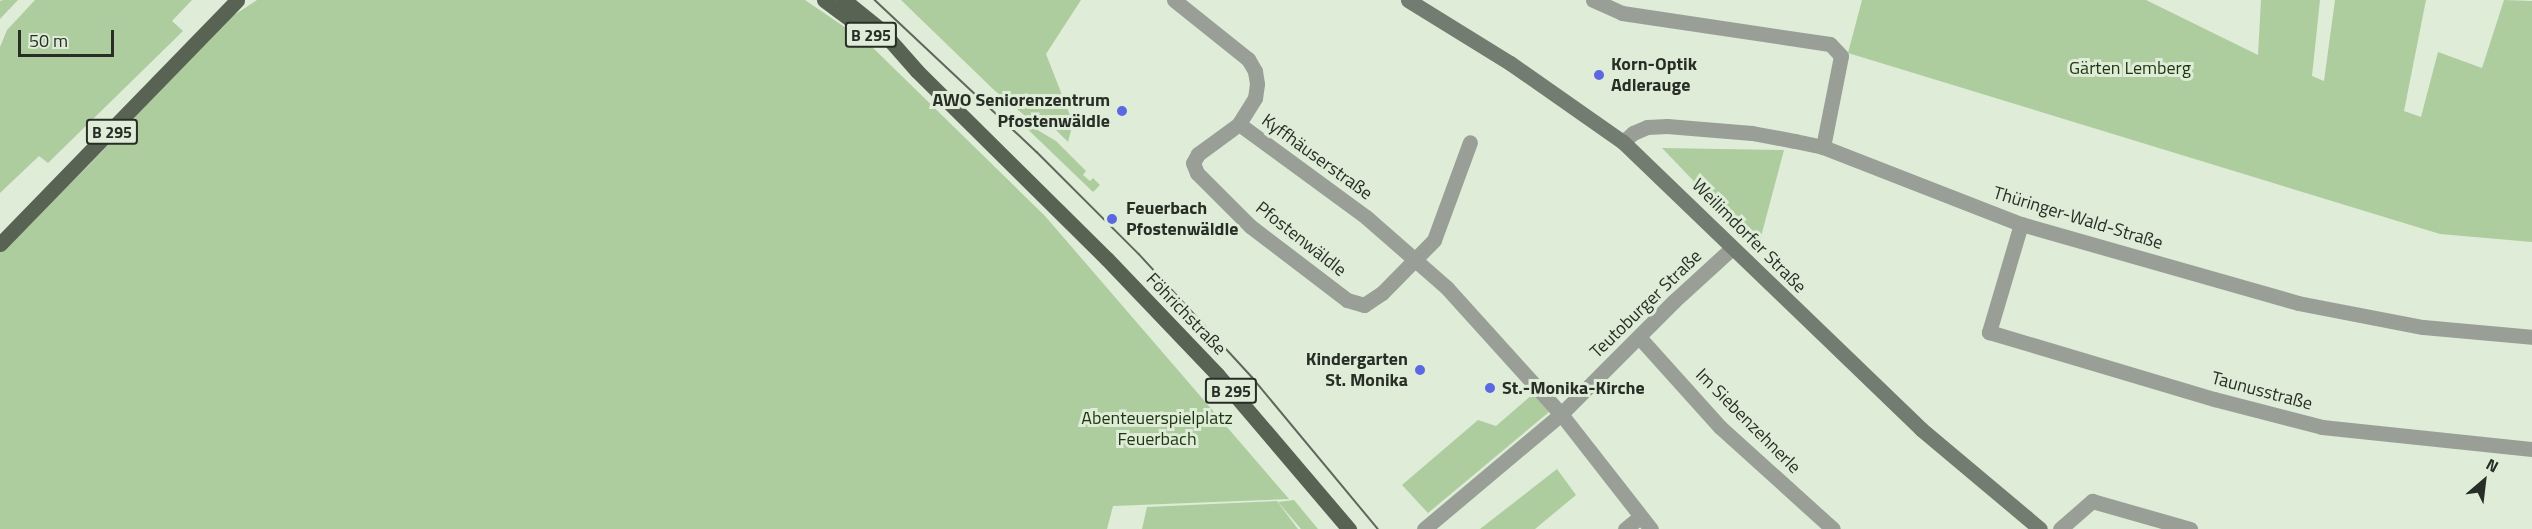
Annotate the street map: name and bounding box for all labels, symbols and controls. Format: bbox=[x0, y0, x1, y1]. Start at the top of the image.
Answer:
scale bar bbox=[21, 18, 117, 56]
road number: B 295 bbox=[844, 22, 898, 48]
text: 50 m bbox=[29, 27, 68, 54]
place label: Korn-Optik Adlerauge bbox=[1611, 54, 1697, 97]
park label: Gärten Lemberg bbox=[2069, 57, 2191, 79]
marker: Korn-Optik Adlerauge bbox=[1592, 68, 1606, 82]
place label: AWO Seniorenzentrum Pfostenwäldle bbox=[932, 90, 1110, 132]
marker: AWO Seniorenzentrum Pfostenwäldle bbox=[1115, 104, 1129, 118]
street label: Kyffhäuserstraße bbox=[1257, 110, 1377, 204]
road number: B 295 bbox=[85, 119, 139, 145]
street label: Weilimdorfer Straße bbox=[1687, 174, 1811, 298]
street label: Thüringer-Wald-Straße bbox=[1991, 182, 2165, 254]
street label: Pfostenwäldle bbox=[1251, 197, 1351, 281]
place label: Feuerbach Pfostenwäldle bbox=[1126, 198, 1239, 240]
marker: Feuerbach Pfostenwäldle bbox=[1103, 210, 1121, 228]
street label: Teutoburger Straße bbox=[1586, 245, 1706, 363]
street label: Föhrichstraße bbox=[1142, 269, 1230, 359]
place label: Kindergarten St. Monika bbox=[1306, 349, 1408, 392]
marker: Kindergarten St. Monika bbox=[1413, 363, 1427, 377]
street label: Im Siebenzehnerle bbox=[1691, 364, 1805, 478]
street label: Taunusstraße bbox=[2209, 367, 2315, 415]
place label: St.-Monika-Kirche bbox=[1502, 377, 1645, 399]
road number: B 295 bbox=[1204, 378, 1258, 404]
marker: St.-Monika-Kirche bbox=[1483, 381, 1497, 395]
park label: Abenteuerspielplatz Feuerbach bbox=[1081, 408, 1233, 450]
north arrow bbox=[2454, 451, 2514, 511]
text: N bbox=[2482, 452, 2503, 478]

